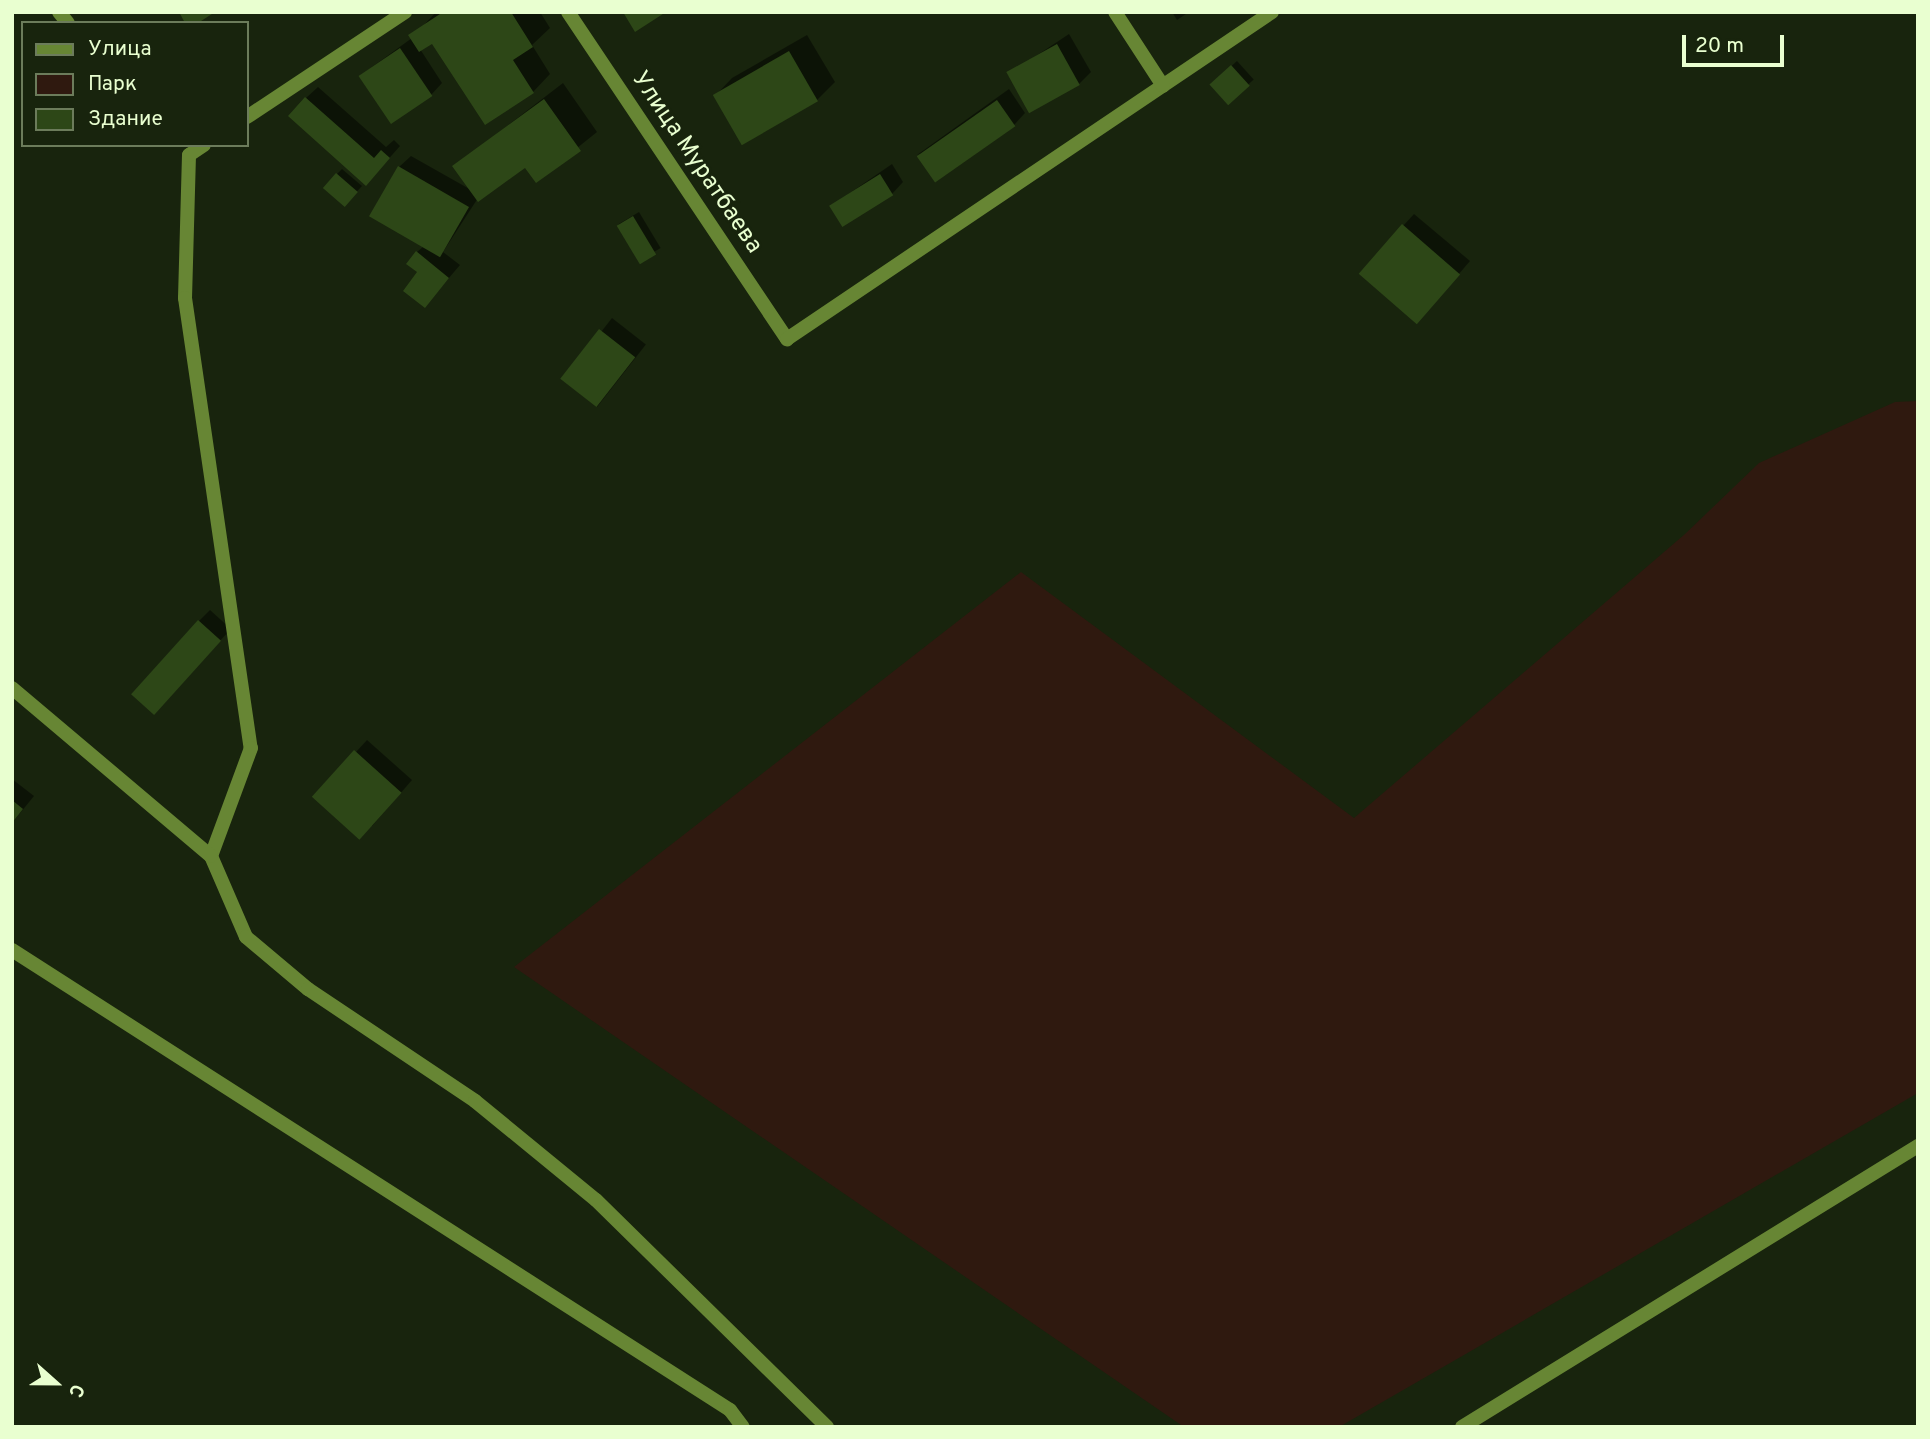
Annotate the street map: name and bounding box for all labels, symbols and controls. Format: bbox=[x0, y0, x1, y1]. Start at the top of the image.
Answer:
legend bbox=[21, 21, 248, 147]
scale bar bbox=[1685, 21, 1786, 65]
text: 20 m bbox=[1695, 33, 1744, 60]
text: Улица bbox=[88, 36, 152, 63]
street label: Улица Муратбаева bbox=[624, 66, 768, 260]
text: Парк bbox=[88, 71, 137, 98]
text: Здание bbox=[88, 106, 163, 133]
north arrow bbox=[21, 1348, 91, 1418]
text: С bbox=[62, 1381, 89, 1400]

